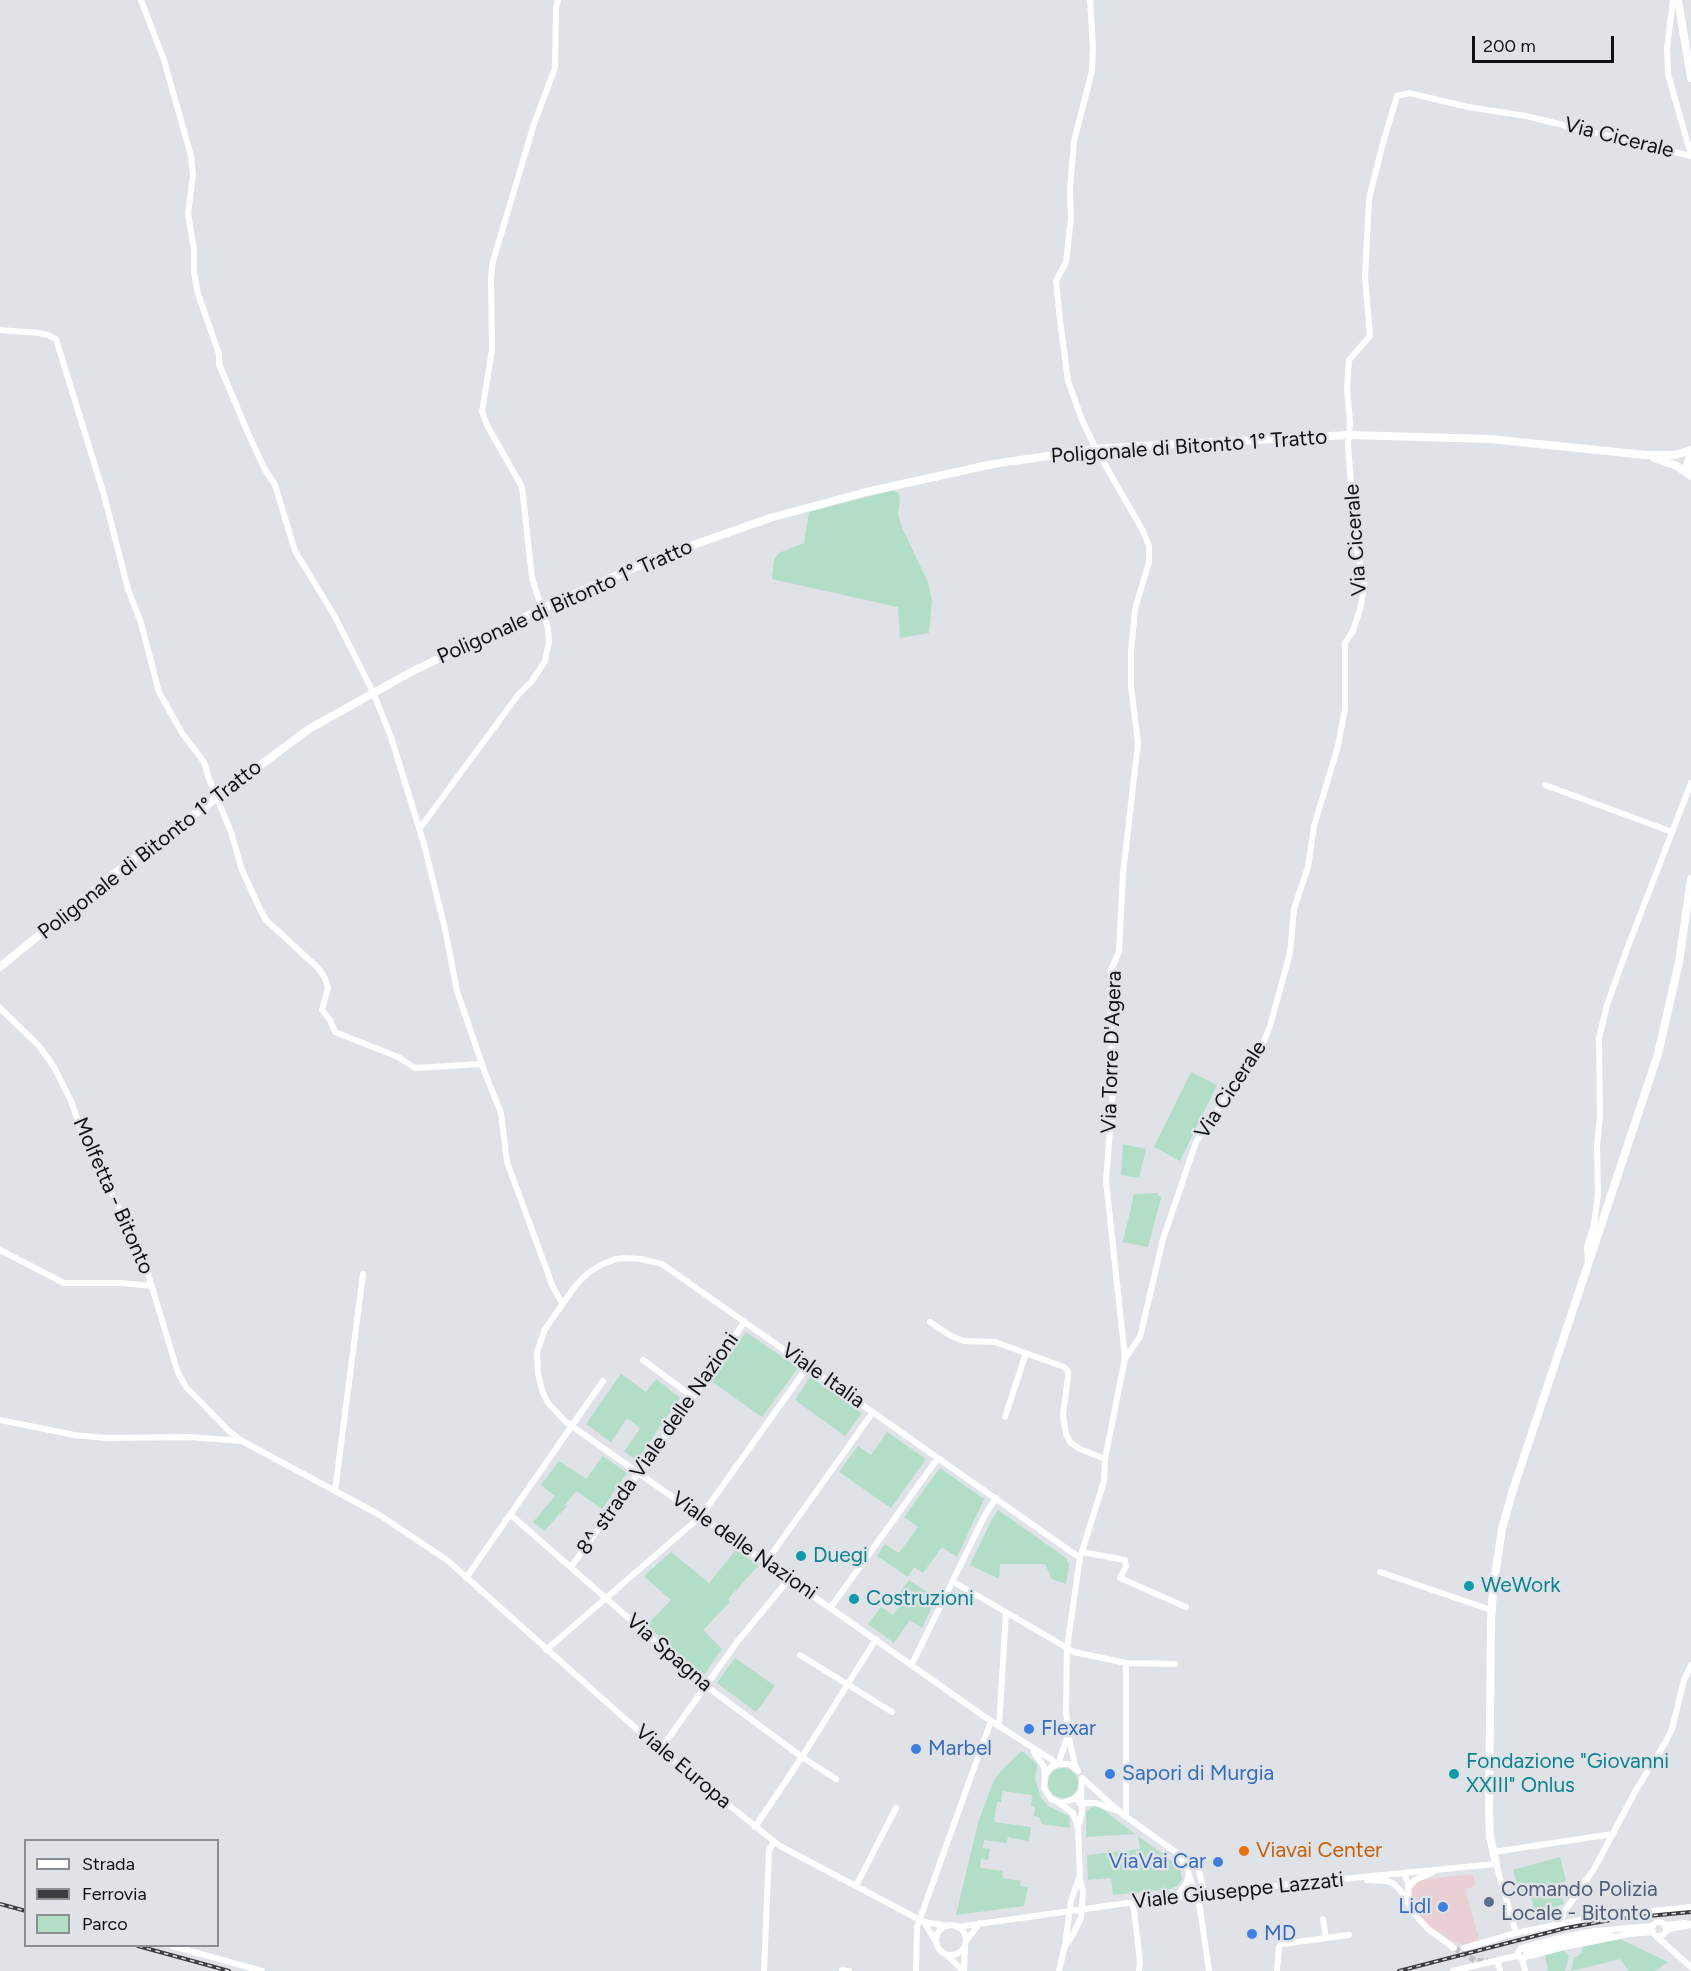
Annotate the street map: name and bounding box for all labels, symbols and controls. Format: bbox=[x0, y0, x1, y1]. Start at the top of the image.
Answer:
scale bar bbox=[1475, 24, 1618, 62]
text: 200 m bbox=[1483, 35, 1536, 57]
street label: Via Cicerale bbox=[1562, 112, 1676, 164]
street label: Poligonale di Bitonto 1° Tratto bbox=[1050, 425, 1328, 469]
street label: Via Cicerale bbox=[1340, 483, 1372, 597]
street label: Poligonale di Bitonto 1° Tratto bbox=[433, 534, 697, 670]
street label: Poligonale di Bitonto 1° Tratto bbox=[33, 755, 267, 945]
street label: Via Torre D'Agera bbox=[1097, 970, 1127, 1134]
street label: Via Cicerale bbox=[1190, 1036, 1272, 1144]
street label: Molfetta - Bitonto bbox=[67, 1114, 159, 1278]
street label: 8^ strada Viale delle Nazioni bbox=[572, 1328, 744, 1560]
street label: Viale Italia bbox=[776, 1338, 870, 1414]
street label: Viale delle Nazioni bbox=[666, 1486, 822, 1606]
place label: Duegi bbox=[813, 1543, 868, 1569]
marker: Duegi bbox=[794, 1549, 808, 1563]
place label: WeWork bbox=[1481, 1573, 1561, 1599]
marker: WeWork bbox=[1462, 1579, 1476, 1593]
place label: Costruzioni bbox=[866, 1586, 974, 1612]
marker: Costruzioni bbox=[847, 1592, 861, 1606]
street label: Via Spagna bbox=[621, 1609, 717, 1697]
place label: Flexar bbox=[1041, 1716, 1096, 1742]
street label: Viale Europa bbox=[630, 1719, 736, 1815]
marker: Flexar bbox=[1022, 1722, 1036, 1736]
place label: Marbel bbox=[928, 1736, 992, 1762]
marker: Marbel bbox=[909, 1742, 923, 1756]
place label: Fondazione "Giovanni XXIII" Onlus bbox=[1466, 1749, 1669, 1799]
place label: Sapori di Murgia bbox=[1122, 1761, 1274, 1787]
marker: Sapori di Murgia bbox=[1103, 1767, 1117, 1781]
marker: Fondazione "Giovanni XXIII" Onlus bbox=[1447, 1767, 1461, 1781]
place label: Viavai Center bbox=[1256, 1838, 1382, 1864]
legend bbox=[24, 1839, 219, 1947]
marker: Viavai Center bbox=[1237, 1844, 1251, 1858]
place label: ViaVai Car bbox=[1108, 1849, 1206, 1875]
text: Strada bbox=[82, 1853, 135, 1875]
marker: ViaVai Car bbox=[1211, 1855, 1225, 1869]
street label: Viale Giuseppe Lazzati bbox=[1131, 1867, 1345, 1915]
place label: Comando Polizia Locale - Bitonto bbox=[1501, 1877, 1658, 1927]
text: Ferrovia bbox=[82, 1883, 147, 1905]
place label: Lidl bbox=[1398, 1894, 1431, 1920]
marker: Comando Polizia Locale - Bitonto bbox=[1482, 1895, 1496, 1909]
marker: Lidl bbox=[1436, 1900, 1450, 1914]
text: Parco bbox=[82, 1913, 128, 1935]
place label: MD bbox=[1264, 1921, 1296, 1947]
marker: MD bbox=[1245, 1927, 1259, 1941]

